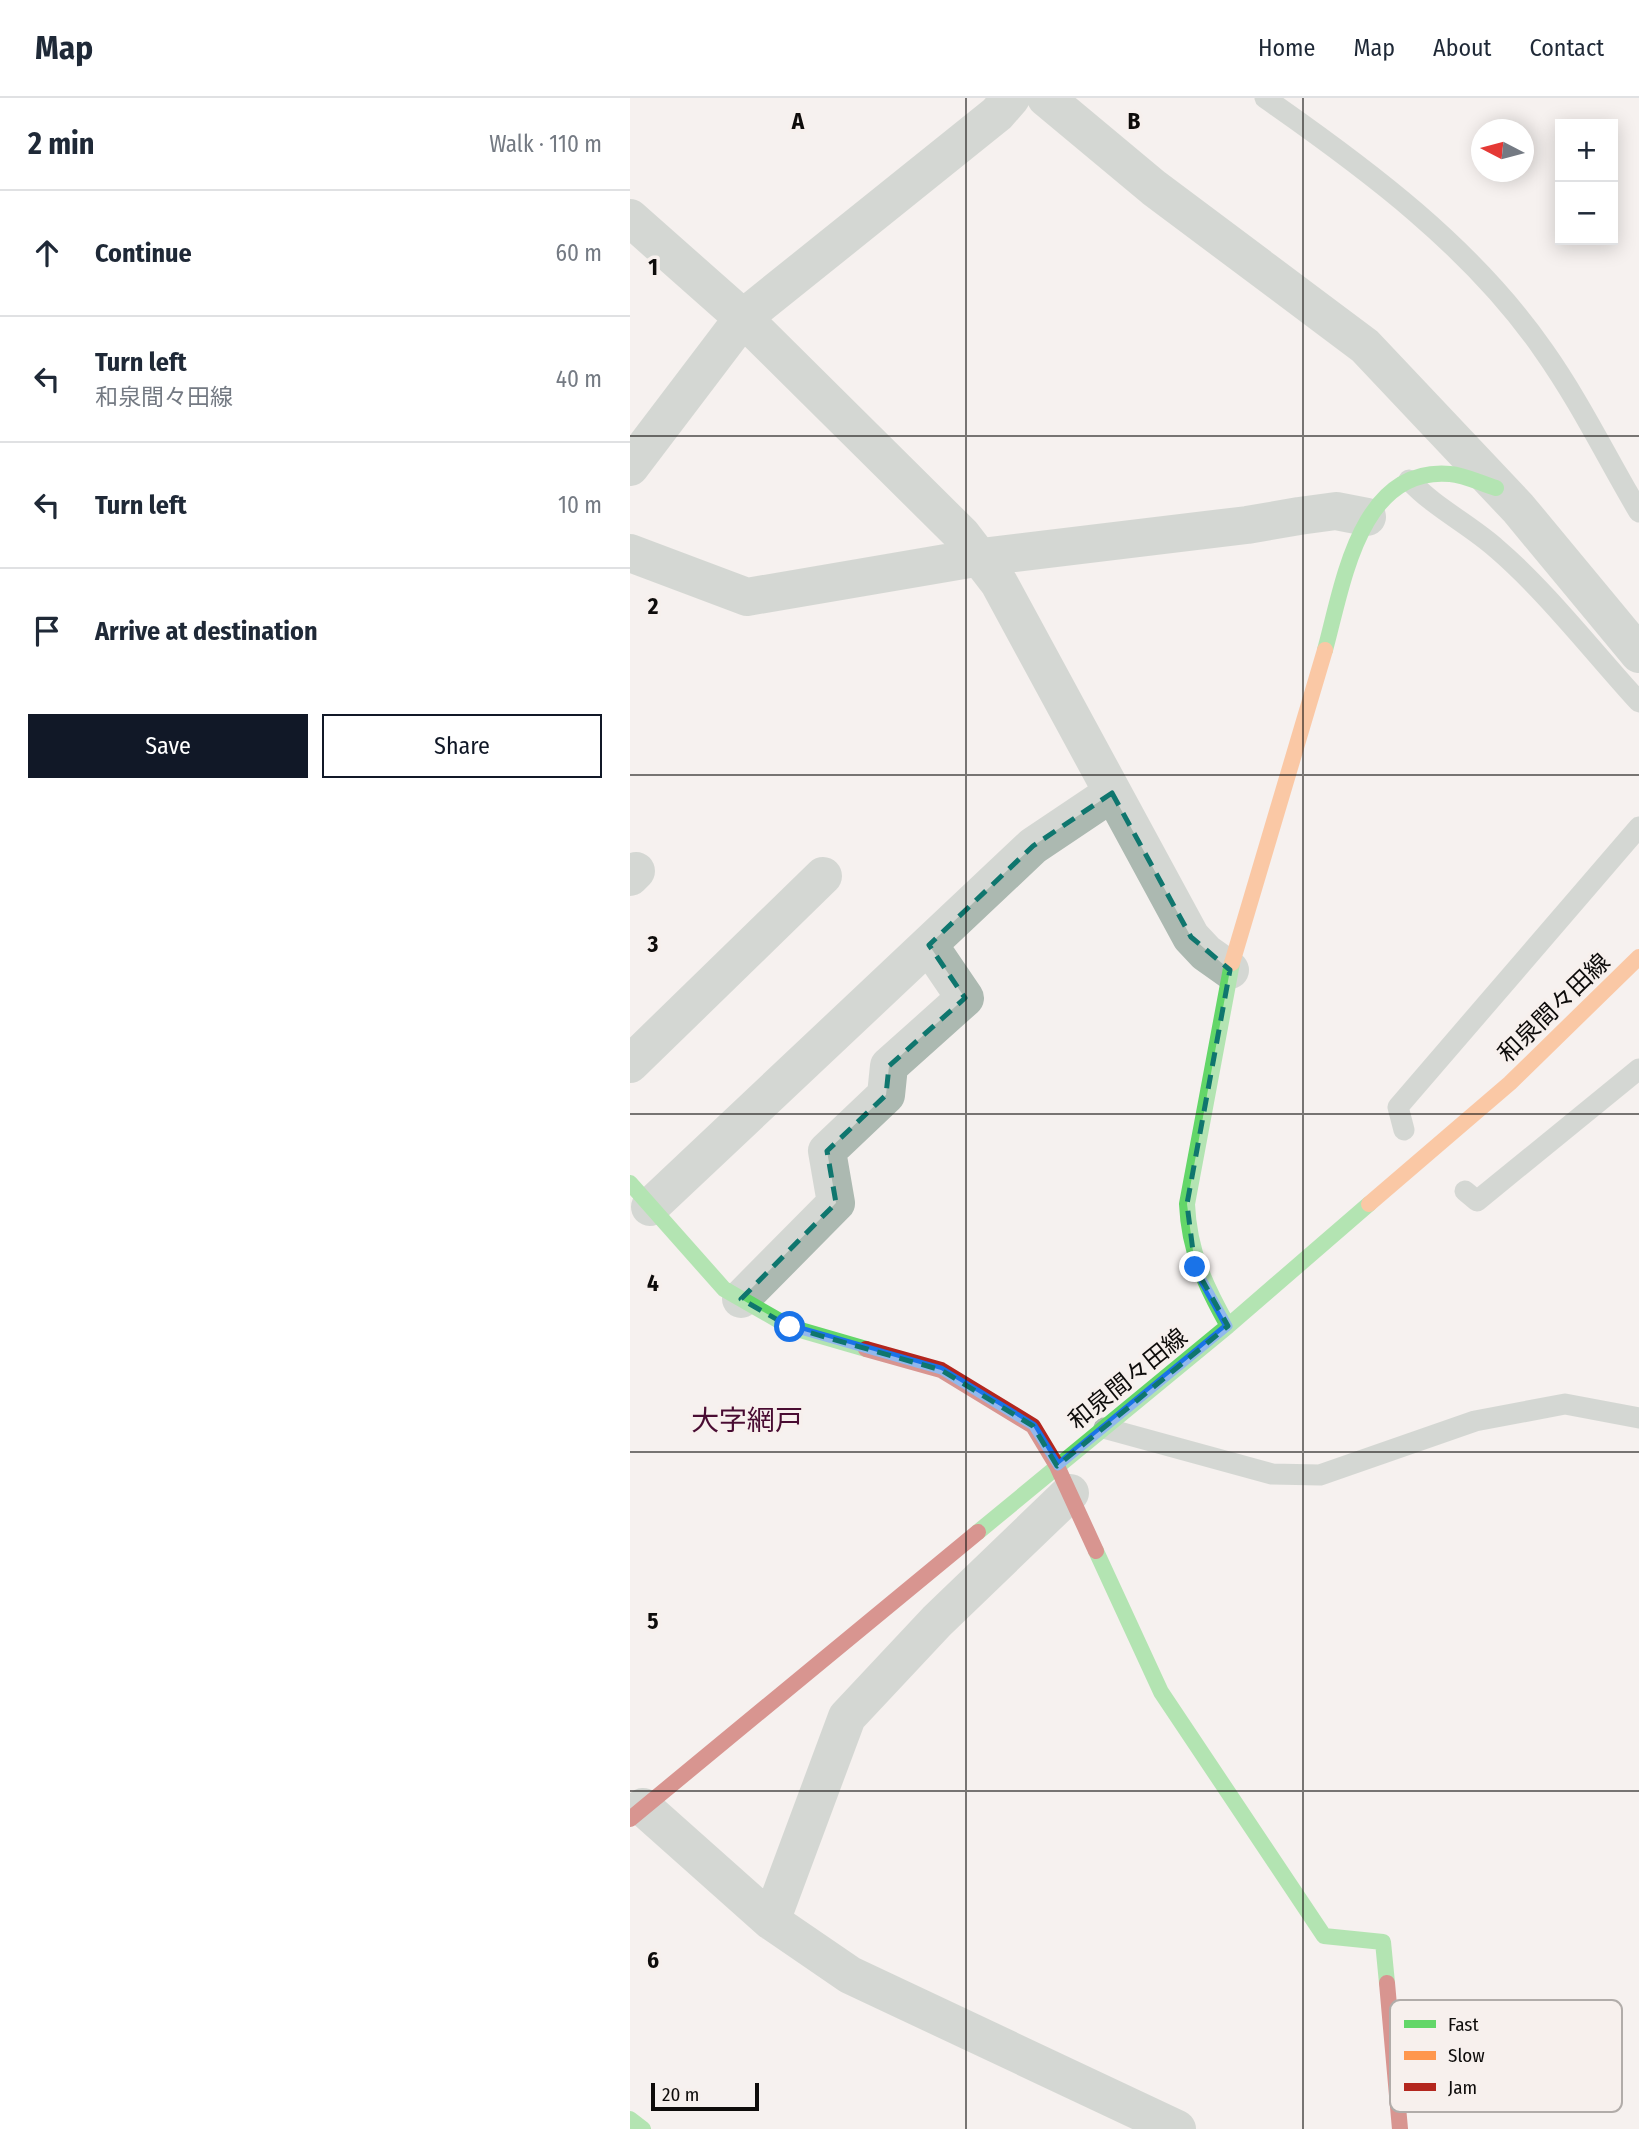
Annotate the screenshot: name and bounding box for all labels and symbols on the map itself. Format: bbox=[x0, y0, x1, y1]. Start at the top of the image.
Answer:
text: A bbox=[791, 107, 805, 135]
text: B bbox=[1128, 107, 1141, 135]
north arrow bbox=[1471, 119, 1534, 182]
text: 1 bbox=[648, 253, 658, 281]
text: 2 bbox=[647, 592, 659, 620]
text: 3 bbox=[647, 930, 659, 958]
street label: 和泉間々田線 bbox=[1492, 948, 1616, 1068]
route end bbox=[1179, 1251, 1210, 1282]
text: 4 bbox=[647, 1269, 659, 1297]
route start bbox=[774, 1311, 805, 1342]
street label: 和泉間々田線 bbox=[1063, 1323, 1193, 1435]
district label: 大字網戸 bbox=[691, 1404, 803, 1437]
text: 5 bbox=[647, 1607, 659, 1635]
text: 6 bbox=[647, 1946, 659, 1974]
legend bbox=[1390, 2000, 1622, 2112]
text: Fast bbox=[1448, 2013, 1479, 2036]
text: Slow bbox=[1448, 2044, 1485, 2067]
text: Jam bbox=[1448, 2076, 1477, 2099]
scale bar bbox=[651, 2080, 760, 2112]

